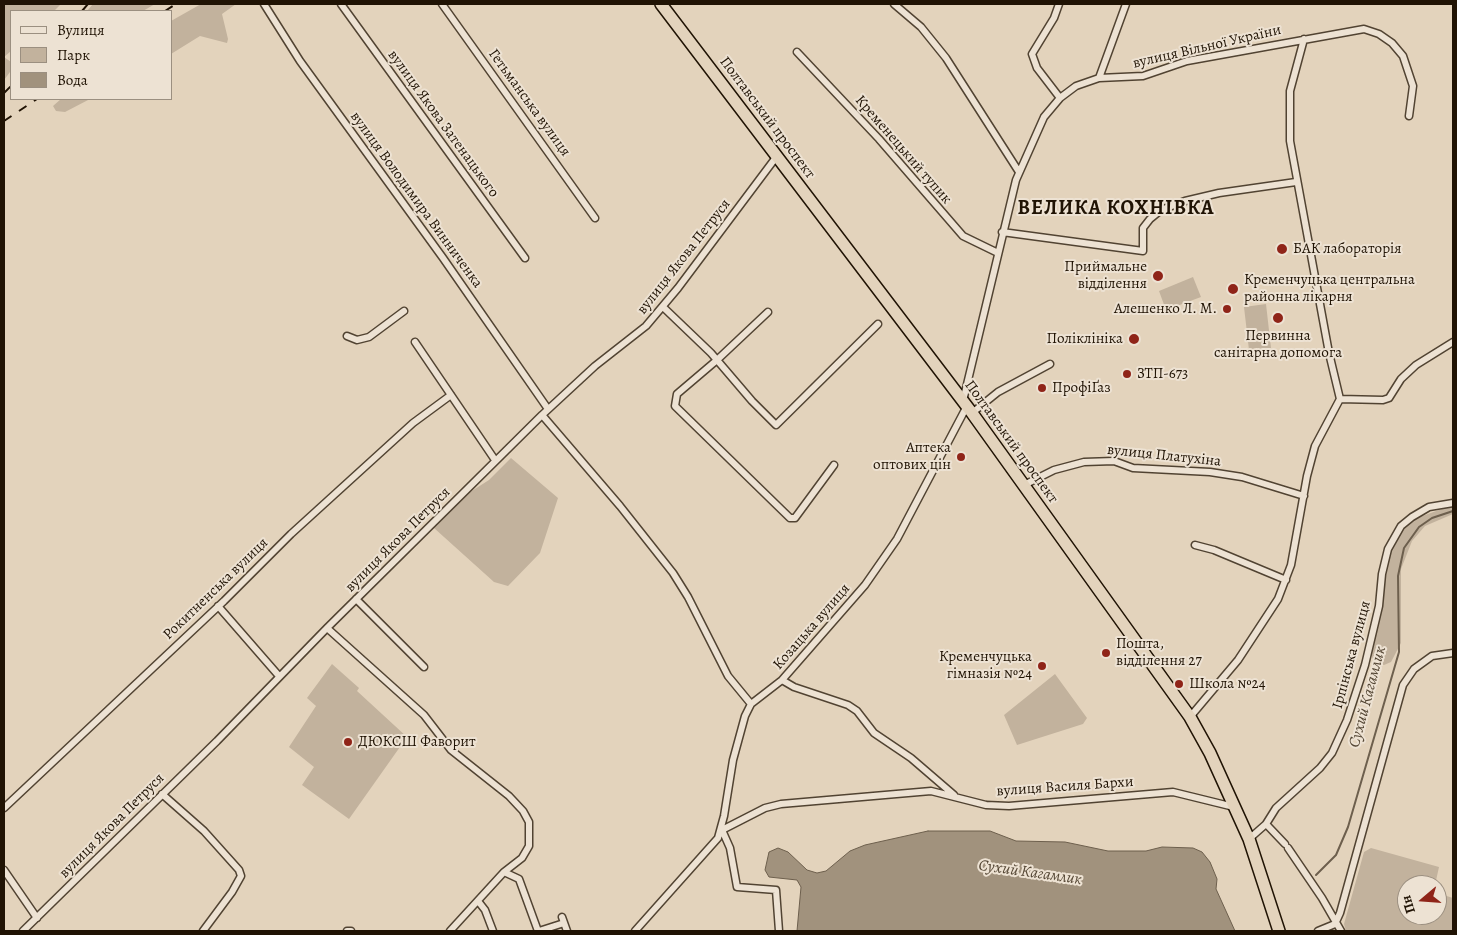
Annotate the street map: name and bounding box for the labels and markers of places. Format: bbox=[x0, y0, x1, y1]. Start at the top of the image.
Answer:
place label: БАК лабораторія bbox=[1293, 240, 1401, 258]
marker: БАК лабораторія bbox=[1275, 242, 1289, 256]
place label: Приймальне відділення bbox=[1064, 258, 1147, 293]
marker: Приймальне відділення bbox=[1151, 269, 1165, 283]
place label: Кременчуцька центральна районна лікарня bbox=[1244, 271, 1415, 306]
marker: Кременчуцька центральна районна лікарня bbox=[1226, 282, 1240, 296]
place label: Алешенко Л. М. bbox=[1114, 300, 1217, 318]
marker: Алешенко Л. М. bbox=[1221, 303, 1233, 315]
marker: Первинна санітарна допомога bbox=[1271, 311, 1285, 325]
place label: Первинна санітарна допомога bbox=[1214, 327, 1342, 362]
place label: Поліклініка bbox=[1047, 330, 1123, 348]
marker: Поліклініка bbox=[1127, 332, 1141, 346]
place label: ЗТП-673 bbox=[1137, 365, 1188, 383]
marker: ЗТП-673 bbox=[1121, 368, 1133, 380]
place label: ПрофіҐаз bbox=[1052, 379, 1111, 397]
marker: ПрофіҐаз bbox=[1036, 382, 1048, 394]
place label: Аптека оптових цін bbox=[873, 439, 951, 474]
marker: Аптека оптових цін bbox=[955, 451, 967, 463]
place label: Пошта, відділення 27 bbox=[1116, 635, 1202, 670]
marker: Пошта, відділення 27 bbox=[1100, 647, 1112, 659]
place label: Кременчуцька гімназія №24 bbox=[939, 648, 1032, 683]
marker: Кременчуцька гімназія №24 bbox=[1036, 660, 1048, 672]
place label: Школа №24 bbox=[1189, 675, 1265, 693]
marker: Школа №24 bbox=[1173, 678, 1185, 690]
place label: ДЮКСШ Фаворит bbox=[358, 733, 476, 751]
marker: ДЮКСШ Фаворит bbox=[342, 736, 354, 748]

